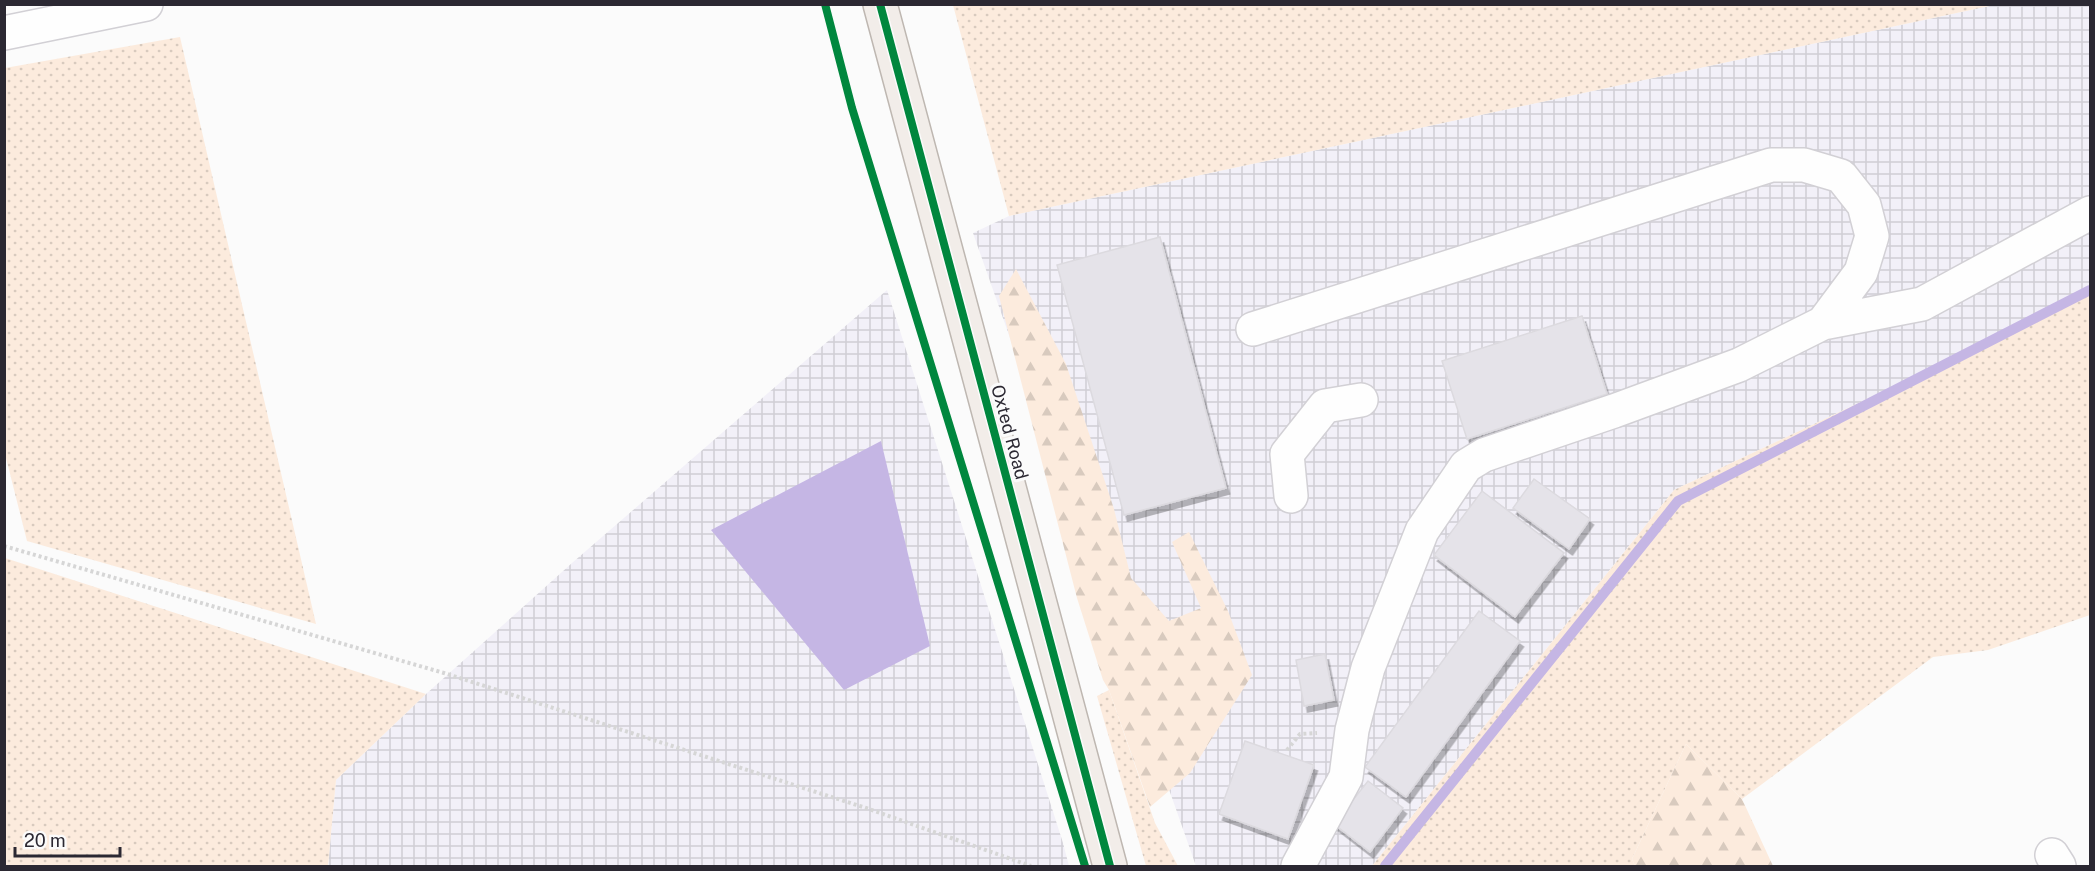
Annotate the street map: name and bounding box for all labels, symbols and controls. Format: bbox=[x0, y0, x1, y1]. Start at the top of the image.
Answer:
street label: Oxted Road bbox=[987, 382, 1033, 482]
scale bar bbox=[15, 820, 120, 858]
text: 20 m bbox=[24, 830, 66, 851]

